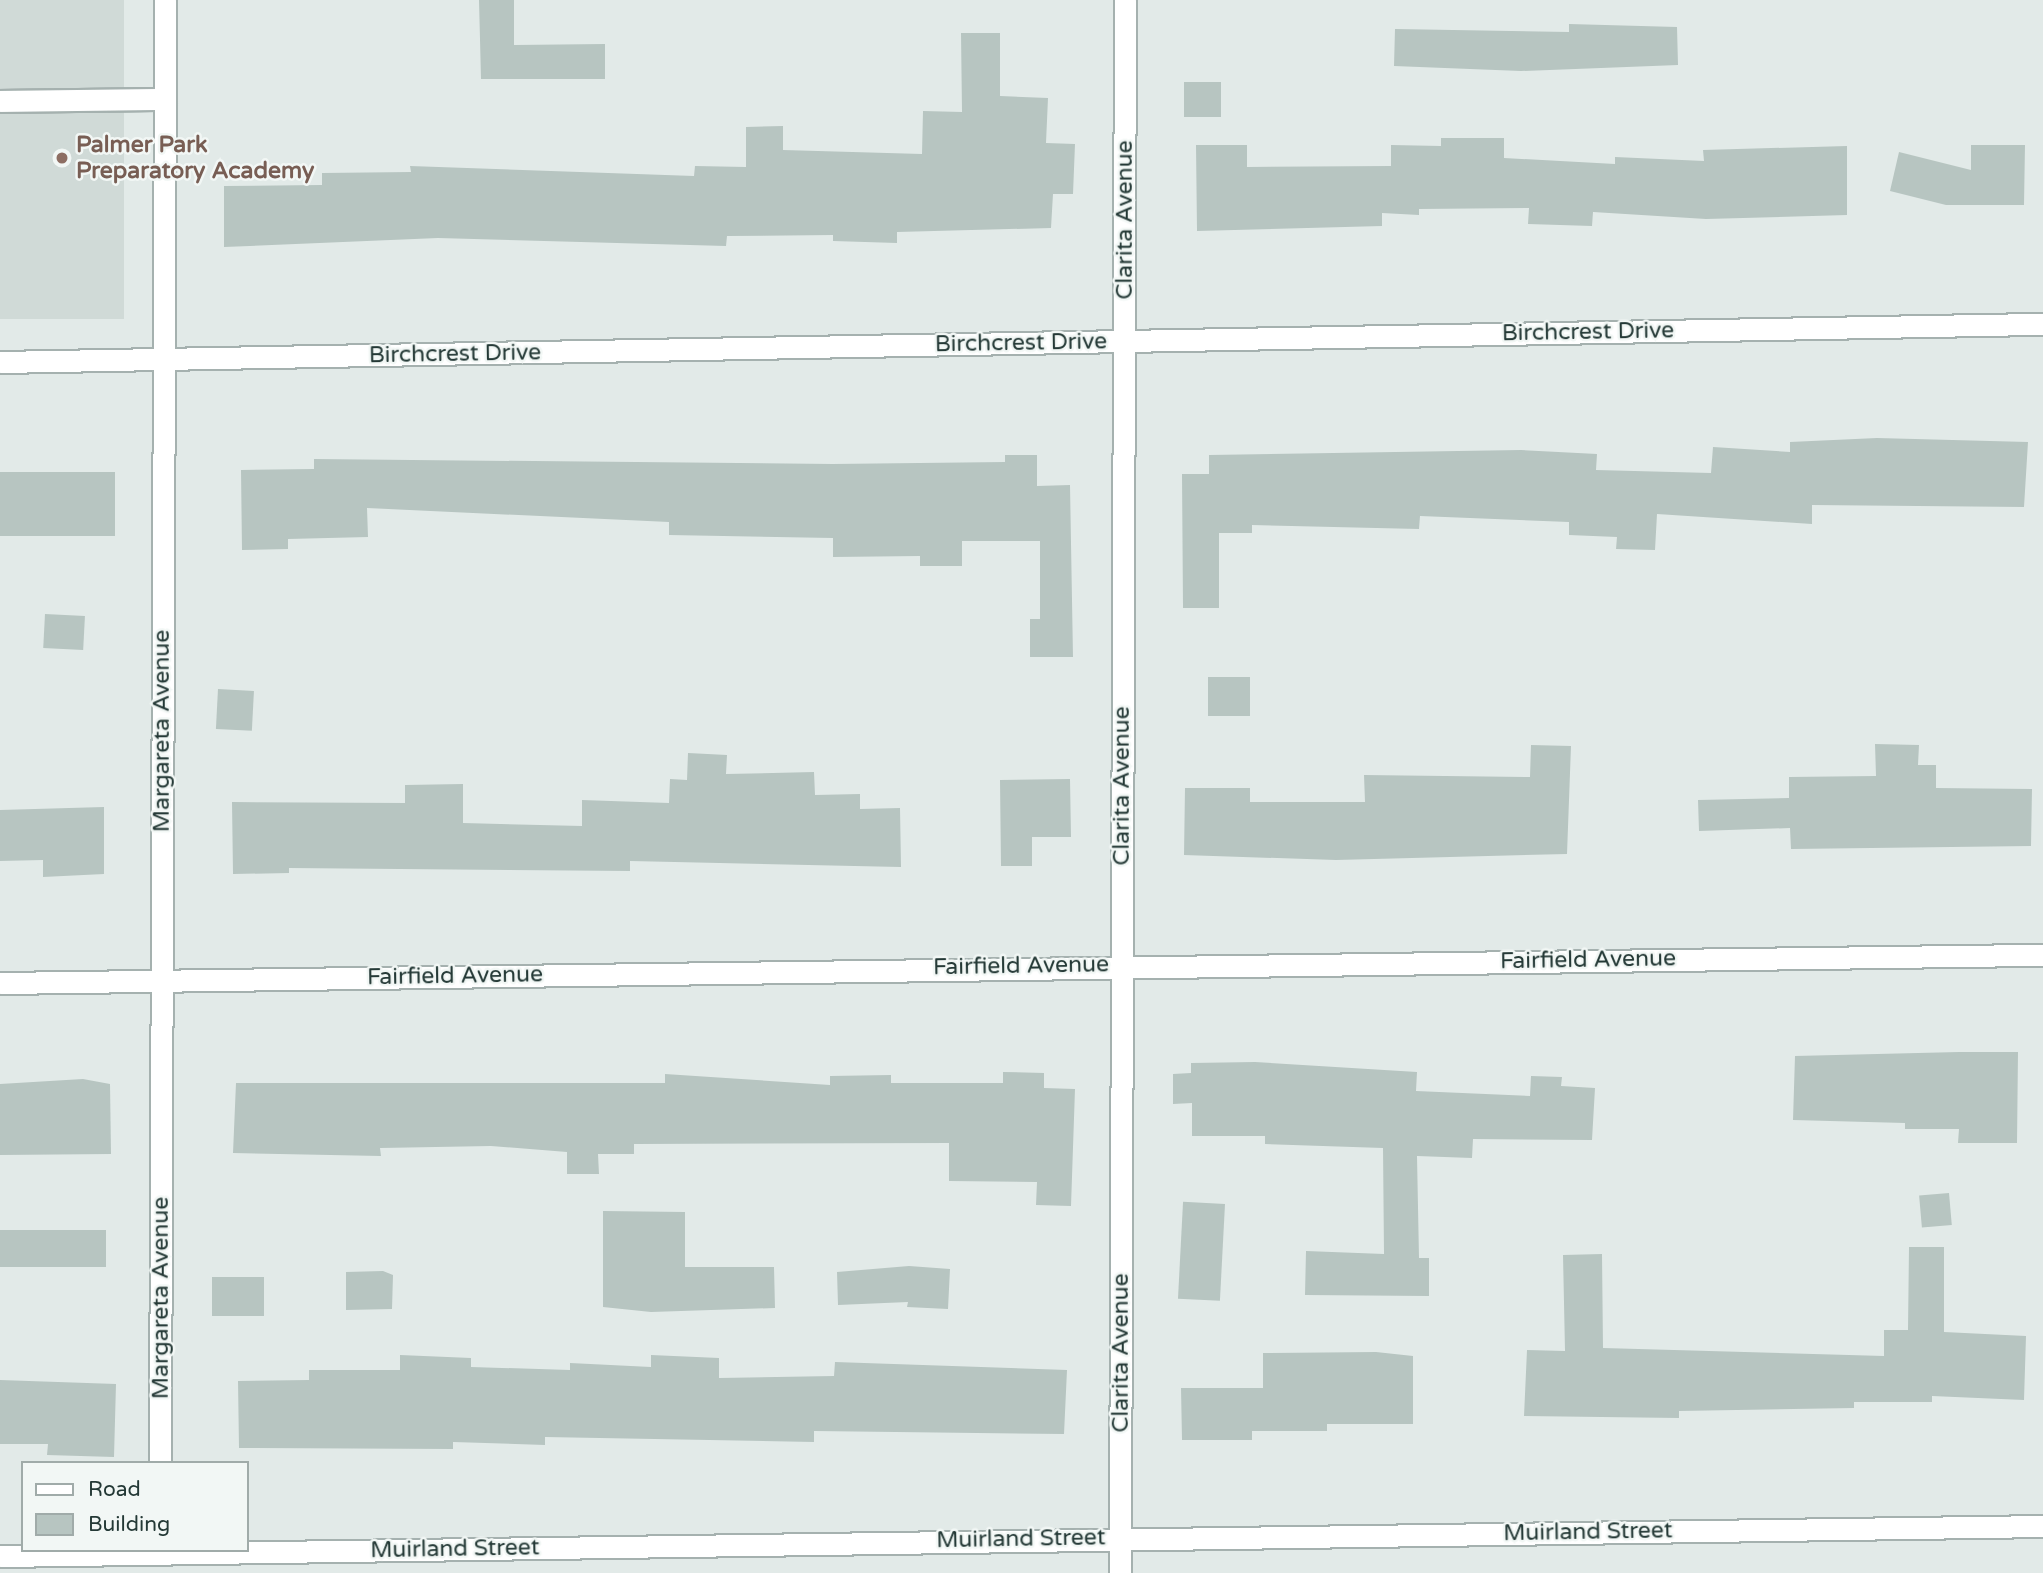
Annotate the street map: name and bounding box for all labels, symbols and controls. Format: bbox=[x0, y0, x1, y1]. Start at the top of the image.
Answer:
place label: Palmer Park Preparatory Academy bbox=[76, 131, 314, 185]
street label: Clarita Avenue bbox=[1111, 140, 1139, 300]
marker: Palmer Park Preparatory Academy bbox=[54, 150, 70, 166]
street label: Birchcrest Drive bbox=[1502, 317, 1674, 347]
street label: Birchcrest Drive bbox=[935, 328, 1107, 358]
street label: Birchcrest Drive bbox=[369, 339, 541, 369]
street label: Margareta Avenue bbox=[148, 630, 176, 832]
street label: Clarita Avenue bbox=[1108, 706, 1136, 866]
street label: Fairfield Avenue bbox=[1500, 945, 1676, 975]
street label: Fairfield Avenue bbox=[933, 951, 1109, 981]
street label: Fairfield Avenue bbox=[367, 961, 543, 991]
street label: Margareta Avenue bbox=[147, 1197, 175, 1399]
street label: Clarita Avenue bbox=[1107, 1273, 1135, 1433]
legend bbox=[21, 1461, 248, 1552]
text: Road bbox=[88, 1477, 141, 1502]
text: Building bbox=[88, 1512, 170, 1537]
street label: Muirland Street bbox=[1503, 1517, 1673, 1547]
street label: Muirland Street bbox=[936, 1524, 1106, 1554]
street label: Muirland Street bbox=[370, 1534, 540, 1564]

